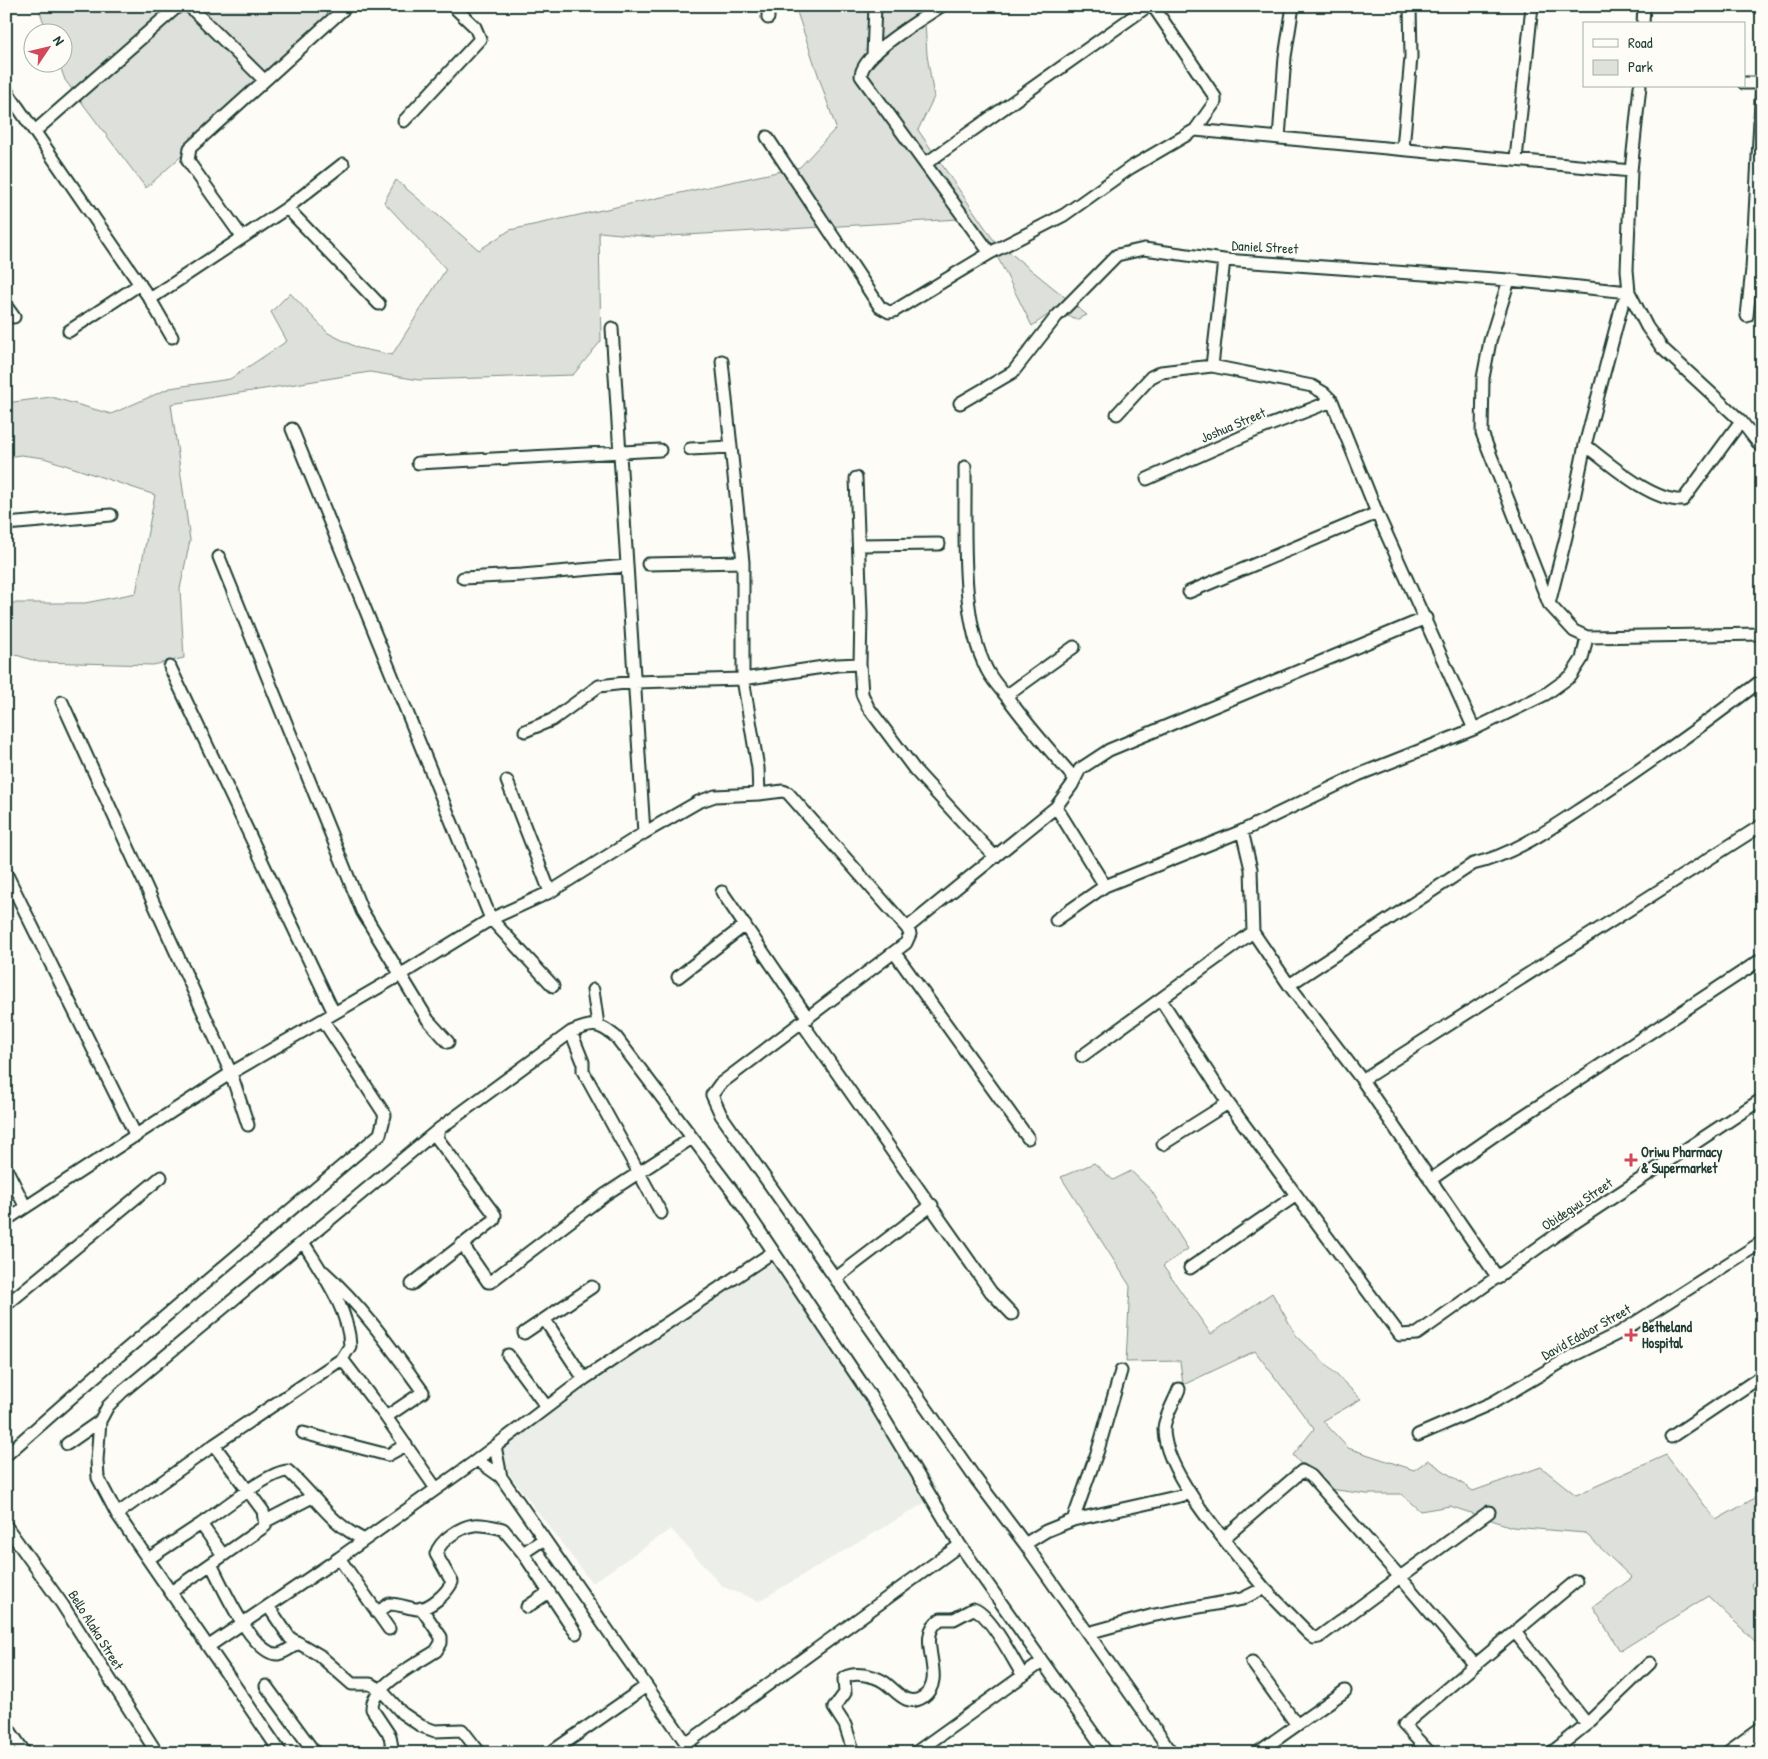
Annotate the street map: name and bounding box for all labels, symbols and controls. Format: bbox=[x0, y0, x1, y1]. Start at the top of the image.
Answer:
north arrow bbox=[22, 22, 72, 72]
legend bbox=[1583, 22, 1746, 88]
text: N bbox=[49, 32, 69, 49]
text: Road bbox=[1628, 32, 1653, 53]
text: Park bbox=[1628, 56, 1653, 77]
street label: Daniel Street bbox=[1231, 235, 1299, 258]
street label: Joshua Street bbox=[1197, 402, 1268, 447]
place label: Oriwu Pharmacy & Supermarket bbox=[1641, 1142, 1723, 1179]
marker: Oriwu Pharmacy & Supermarket bbox=[1625, 1154, 1637, 1166]
street label: Obidegwu Street bbox=[1537, 1173, 1617, 1235]
street label: David Edobor Street bbox=[1538, 1299, 1634, 1364]
place label: Betheland Hospital bbox=[1642, 1317, 1692, 1354]
marker: Betheland Hospital bbox=[1624, 1328, 1638, 1342]
street label: Bello Alaka Street bbox=[64, 1586, 129, 1673]

